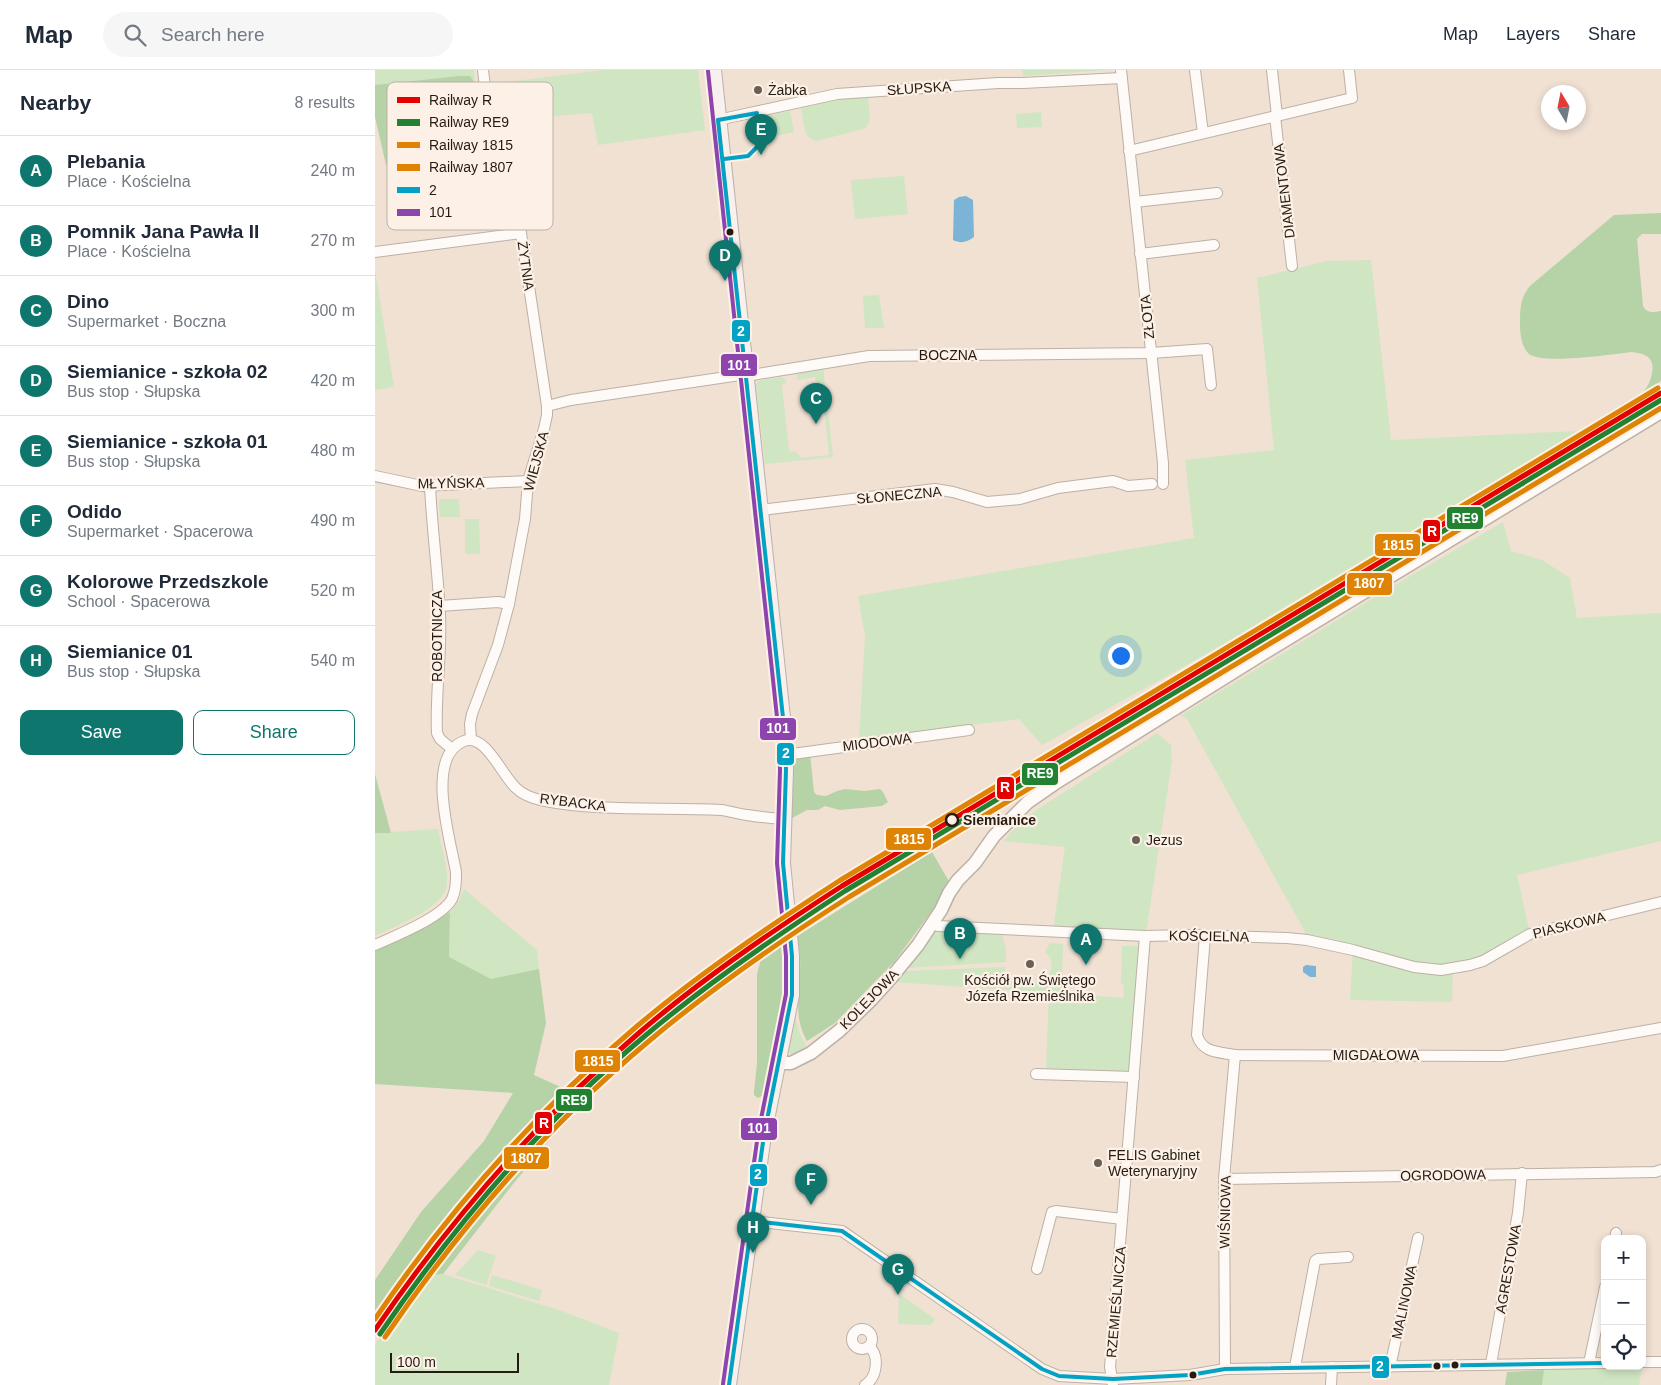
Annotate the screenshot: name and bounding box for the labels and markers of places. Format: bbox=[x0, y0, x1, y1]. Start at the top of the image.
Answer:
place label: Żabka bbox=[768, 81, 807, 98]
marker: Żabka bbox=[752, 84, 764, 96]
pin: E bbox=[745, 114, 777, 155]
unlabelled marker bbox=[725, 227, 735, 237]
pin: D bbox=[709, 240, 741, 281]
pin: C bbox=[800, 383, 832, 424]
place label: Siemianice bbox=[963, 812, 1036, 828]
marker: Siemianice bbox=[945, 813, 959, 827]
place label: Jezus bbox=[1146, 832, 1183, 848]
marker: Jezus bbox=[1130, 834, 1142, 846]
pin: B bbox=[944, 918, 976, 959]
pin: A bbox=[1070, 924, 1102, 965]
marker: Kościół pw. Świętego Józefa Rzemieślnika bbox=[1024, 958, 1036, 970]
place label: Kościół pw. Świętego Józefa Rzemieślnika bbox=[964, 971, 1096, 1004]
place label: FELIS Gabinet Weterynaryjny bbox=[1108, 1147, 1200, 1179]
marker: FELIS Gabinet Weterynaryjny bbox=[1092, 1157, 1104, 1169]
pin: F bbox=[795, 1164, 827, 1205]
pin: H bbox=[737, 1212, 769, 1253]
pin: G bbox=[882, 1254, 914, 1295]
unlabelled marker bbox=[1450, 1360, 1460, 1370]
unlabelled marker bbox=[1432, 1361, 1442, 1371]
unlabelled marker bbox=[1188, 1370, 1198, 1380]

